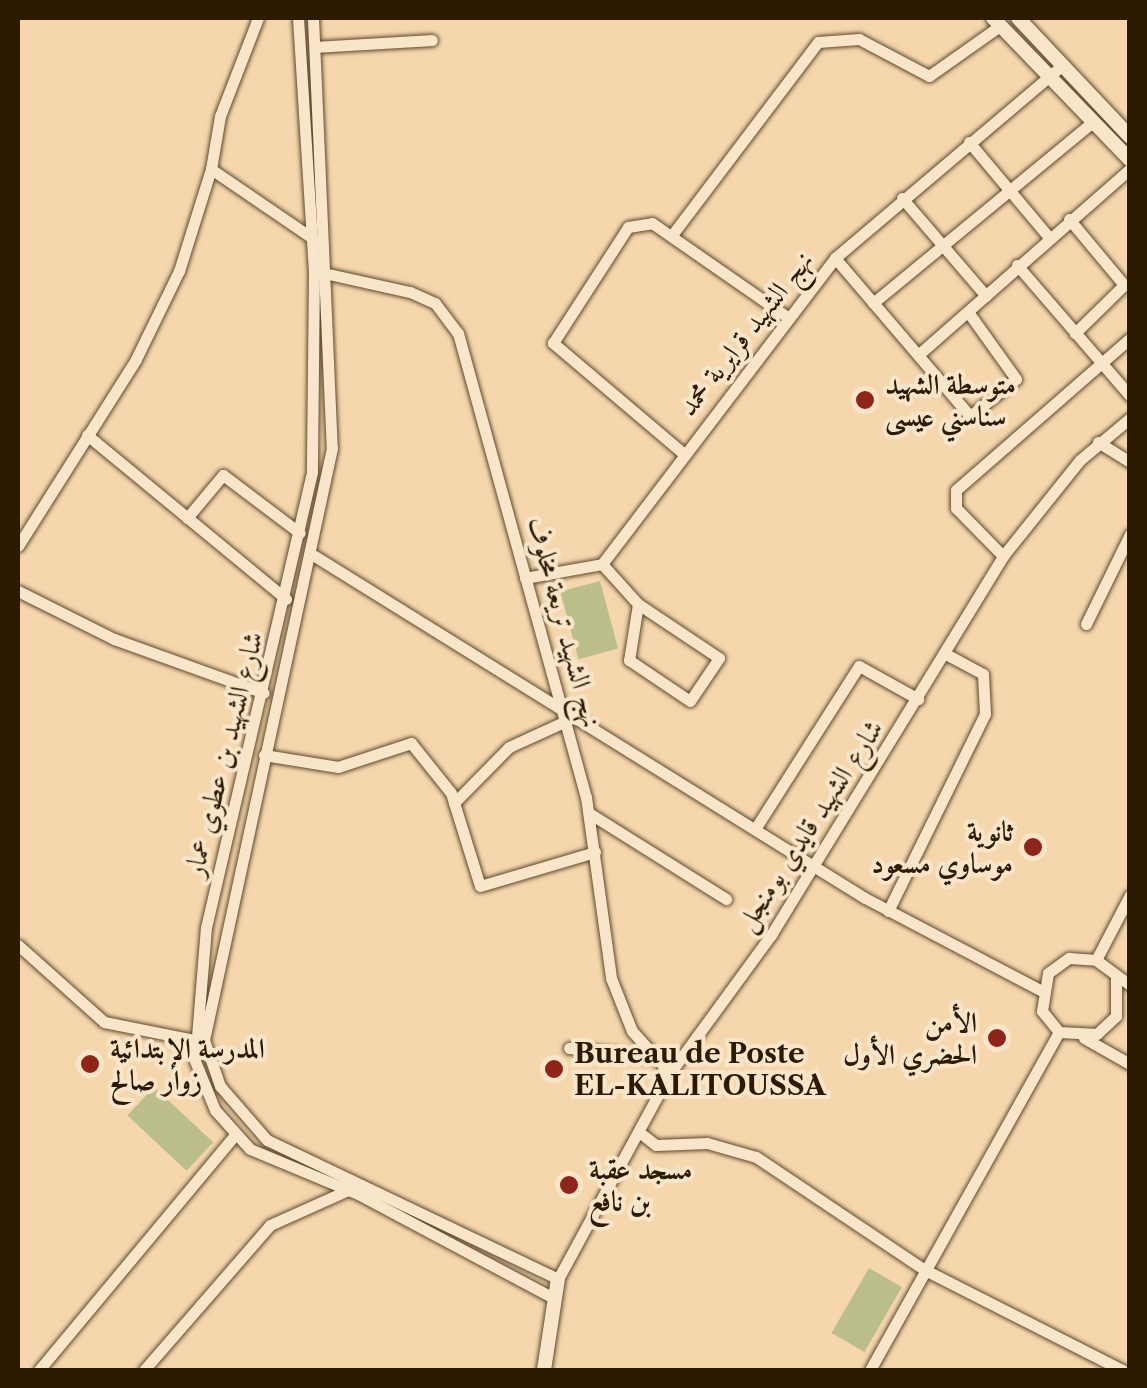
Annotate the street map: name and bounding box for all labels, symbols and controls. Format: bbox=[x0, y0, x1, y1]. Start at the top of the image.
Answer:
street label: نهج الشهيد قرايرية محمد bbox=[670, 244, 820, 422]
place label: متوسطة الشهيد سناسني عيسى bbox=[885, 367, 1016, 433]
marker: متوسطة الشهيد سناسني عيسى bbox=[854, 389, 876, 411]
street label: نهج الشهيد تريعة مخلوف bbox=[521, 513, 609, 731]
street label: شارع الشهيد بن عطوي عمار bbox=[176, 628, 270, 880]
street label: شارع الشهيد قايدي بومنجل bbox=[728, 713, 890, 937]
place label: ثانوية موساوي مسعود bbox=[871, 814, 1013, 880]
marker: ثانوية موساوي مسعود bbox=[1022, 836, 1044, 858]
place label: الأمن الحضري الأول bbox=[843, 1005, 977, 1071]
marker: الأمن الحضري الأول bbox=[986, 1027, 1008, 1049]
place label: المدرسة الإبتدائية زوار صالح bbox=[110, 1031, 265, 1097]
place label: Bureau de Poste EL-KALITOUSSA bbox=[574, 1036, 826, 1102]
marker: المدرسة الإبتدائية زوار صالح bbox=[79, 1053, 101, 1075]
marker: Bureau de Poste EL-KALITOUSSA bbox=[543, 1058, 565, 1080]
place label: مسجد عقبة بن نافع bbox=[589, 1152, 692, 1218]
marker: مسجد عقبة بن نافع bbox=[558, 1174, 580, 1196]

